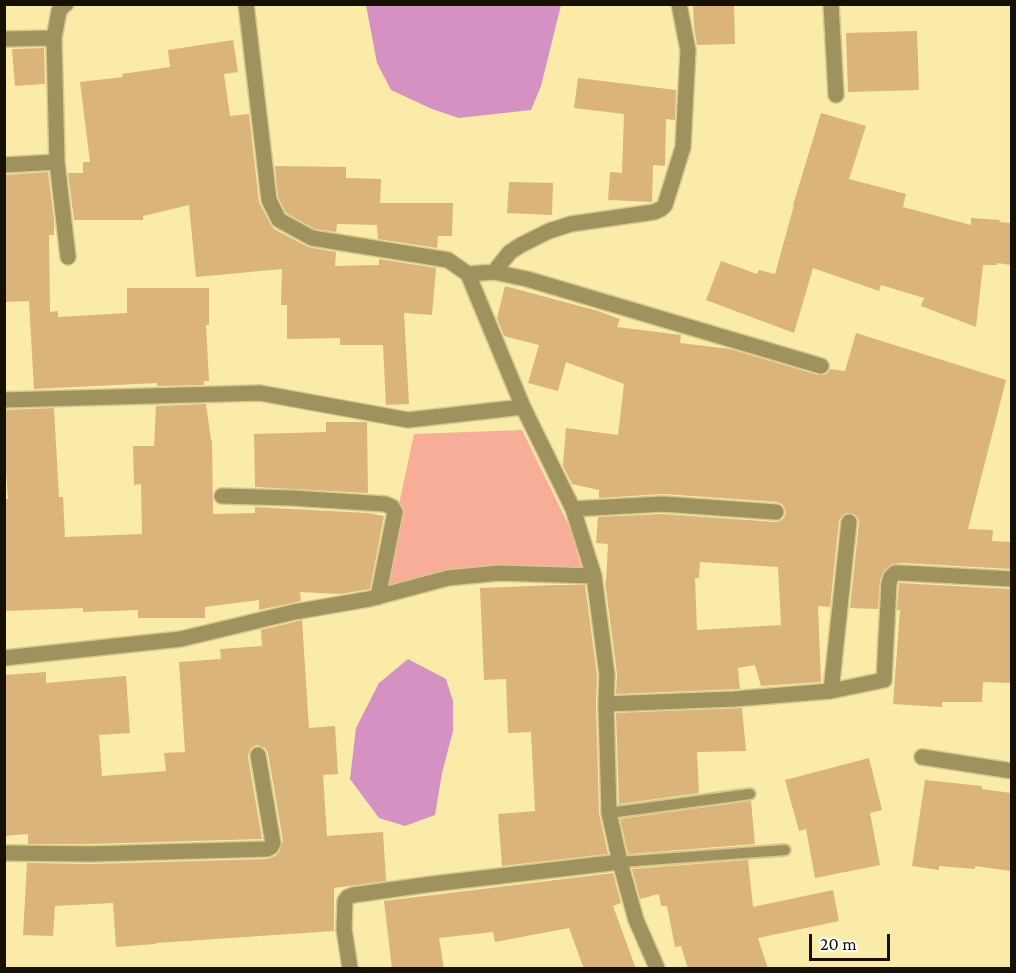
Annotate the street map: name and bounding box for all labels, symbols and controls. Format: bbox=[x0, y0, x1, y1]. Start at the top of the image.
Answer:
scale bar bbox=[812, 922, 893, 960]
text: 20 m bbox=[820, 934, 857, 954]

